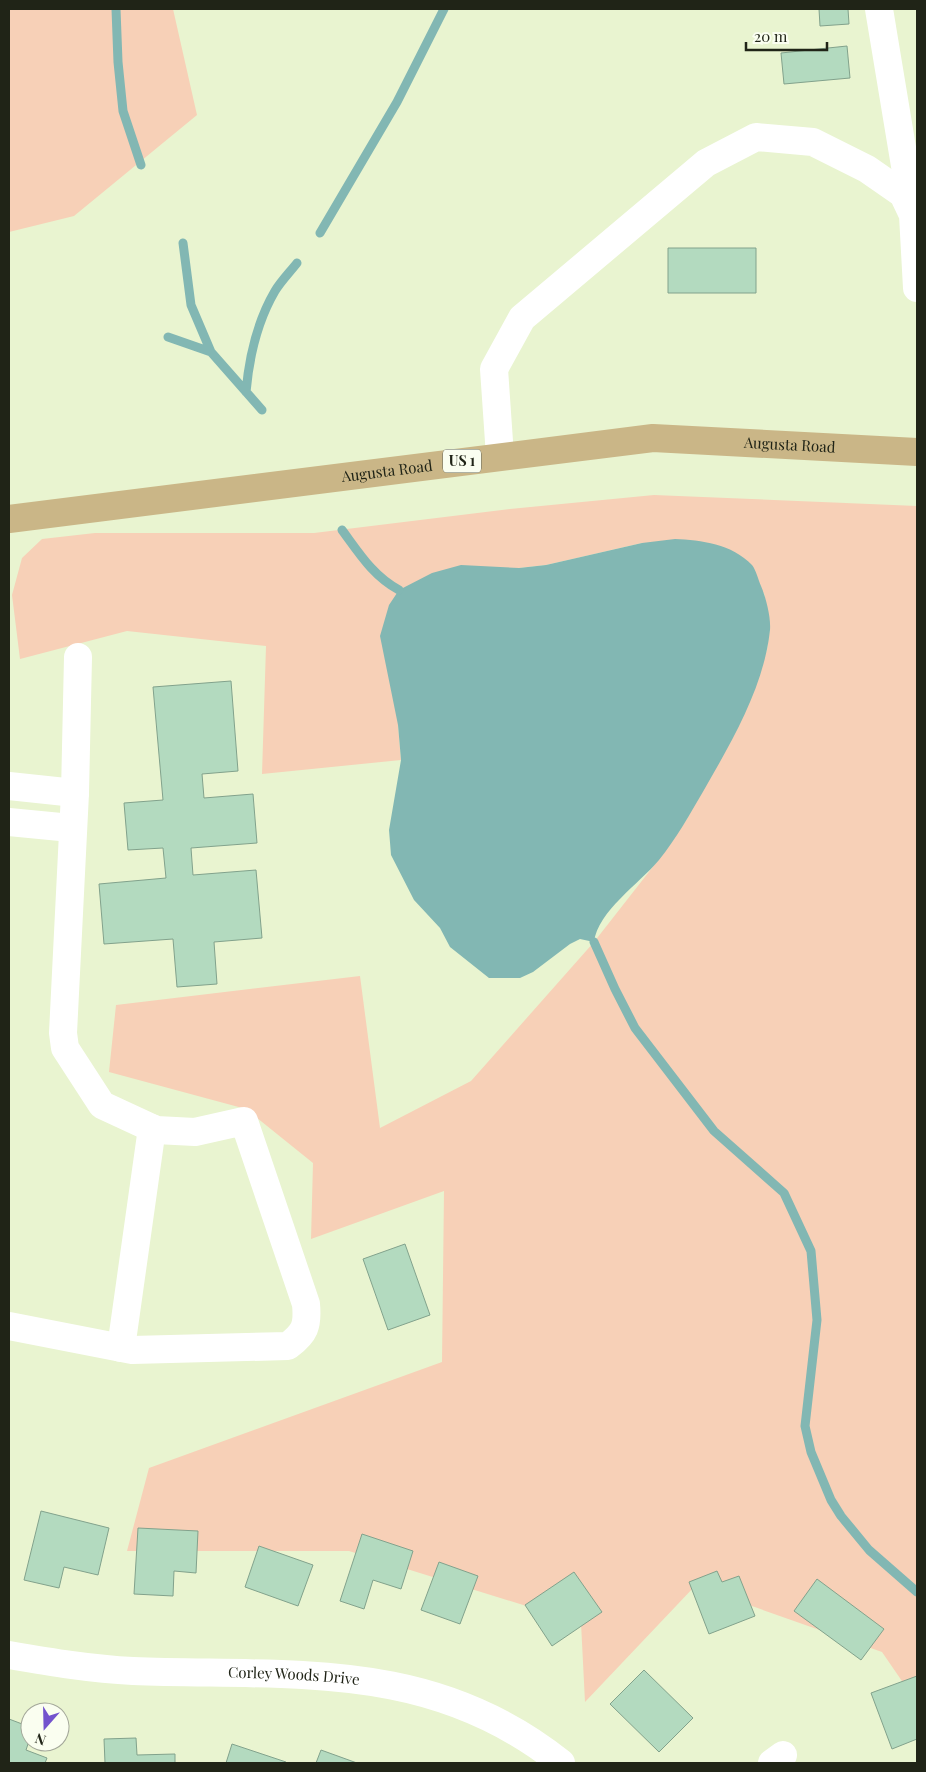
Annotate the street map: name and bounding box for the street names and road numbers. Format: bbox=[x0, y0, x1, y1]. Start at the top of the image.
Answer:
street label: Augusta Road bbox=[743, 432, 836, 457]
road number: US 1 bbox=[443, 450, 481, 472]
street label: Augusta Road bbox=[339, 455, 434, 486]
street label: Corley Woods Drive bbox=[228, 1662, 361, 1689]

